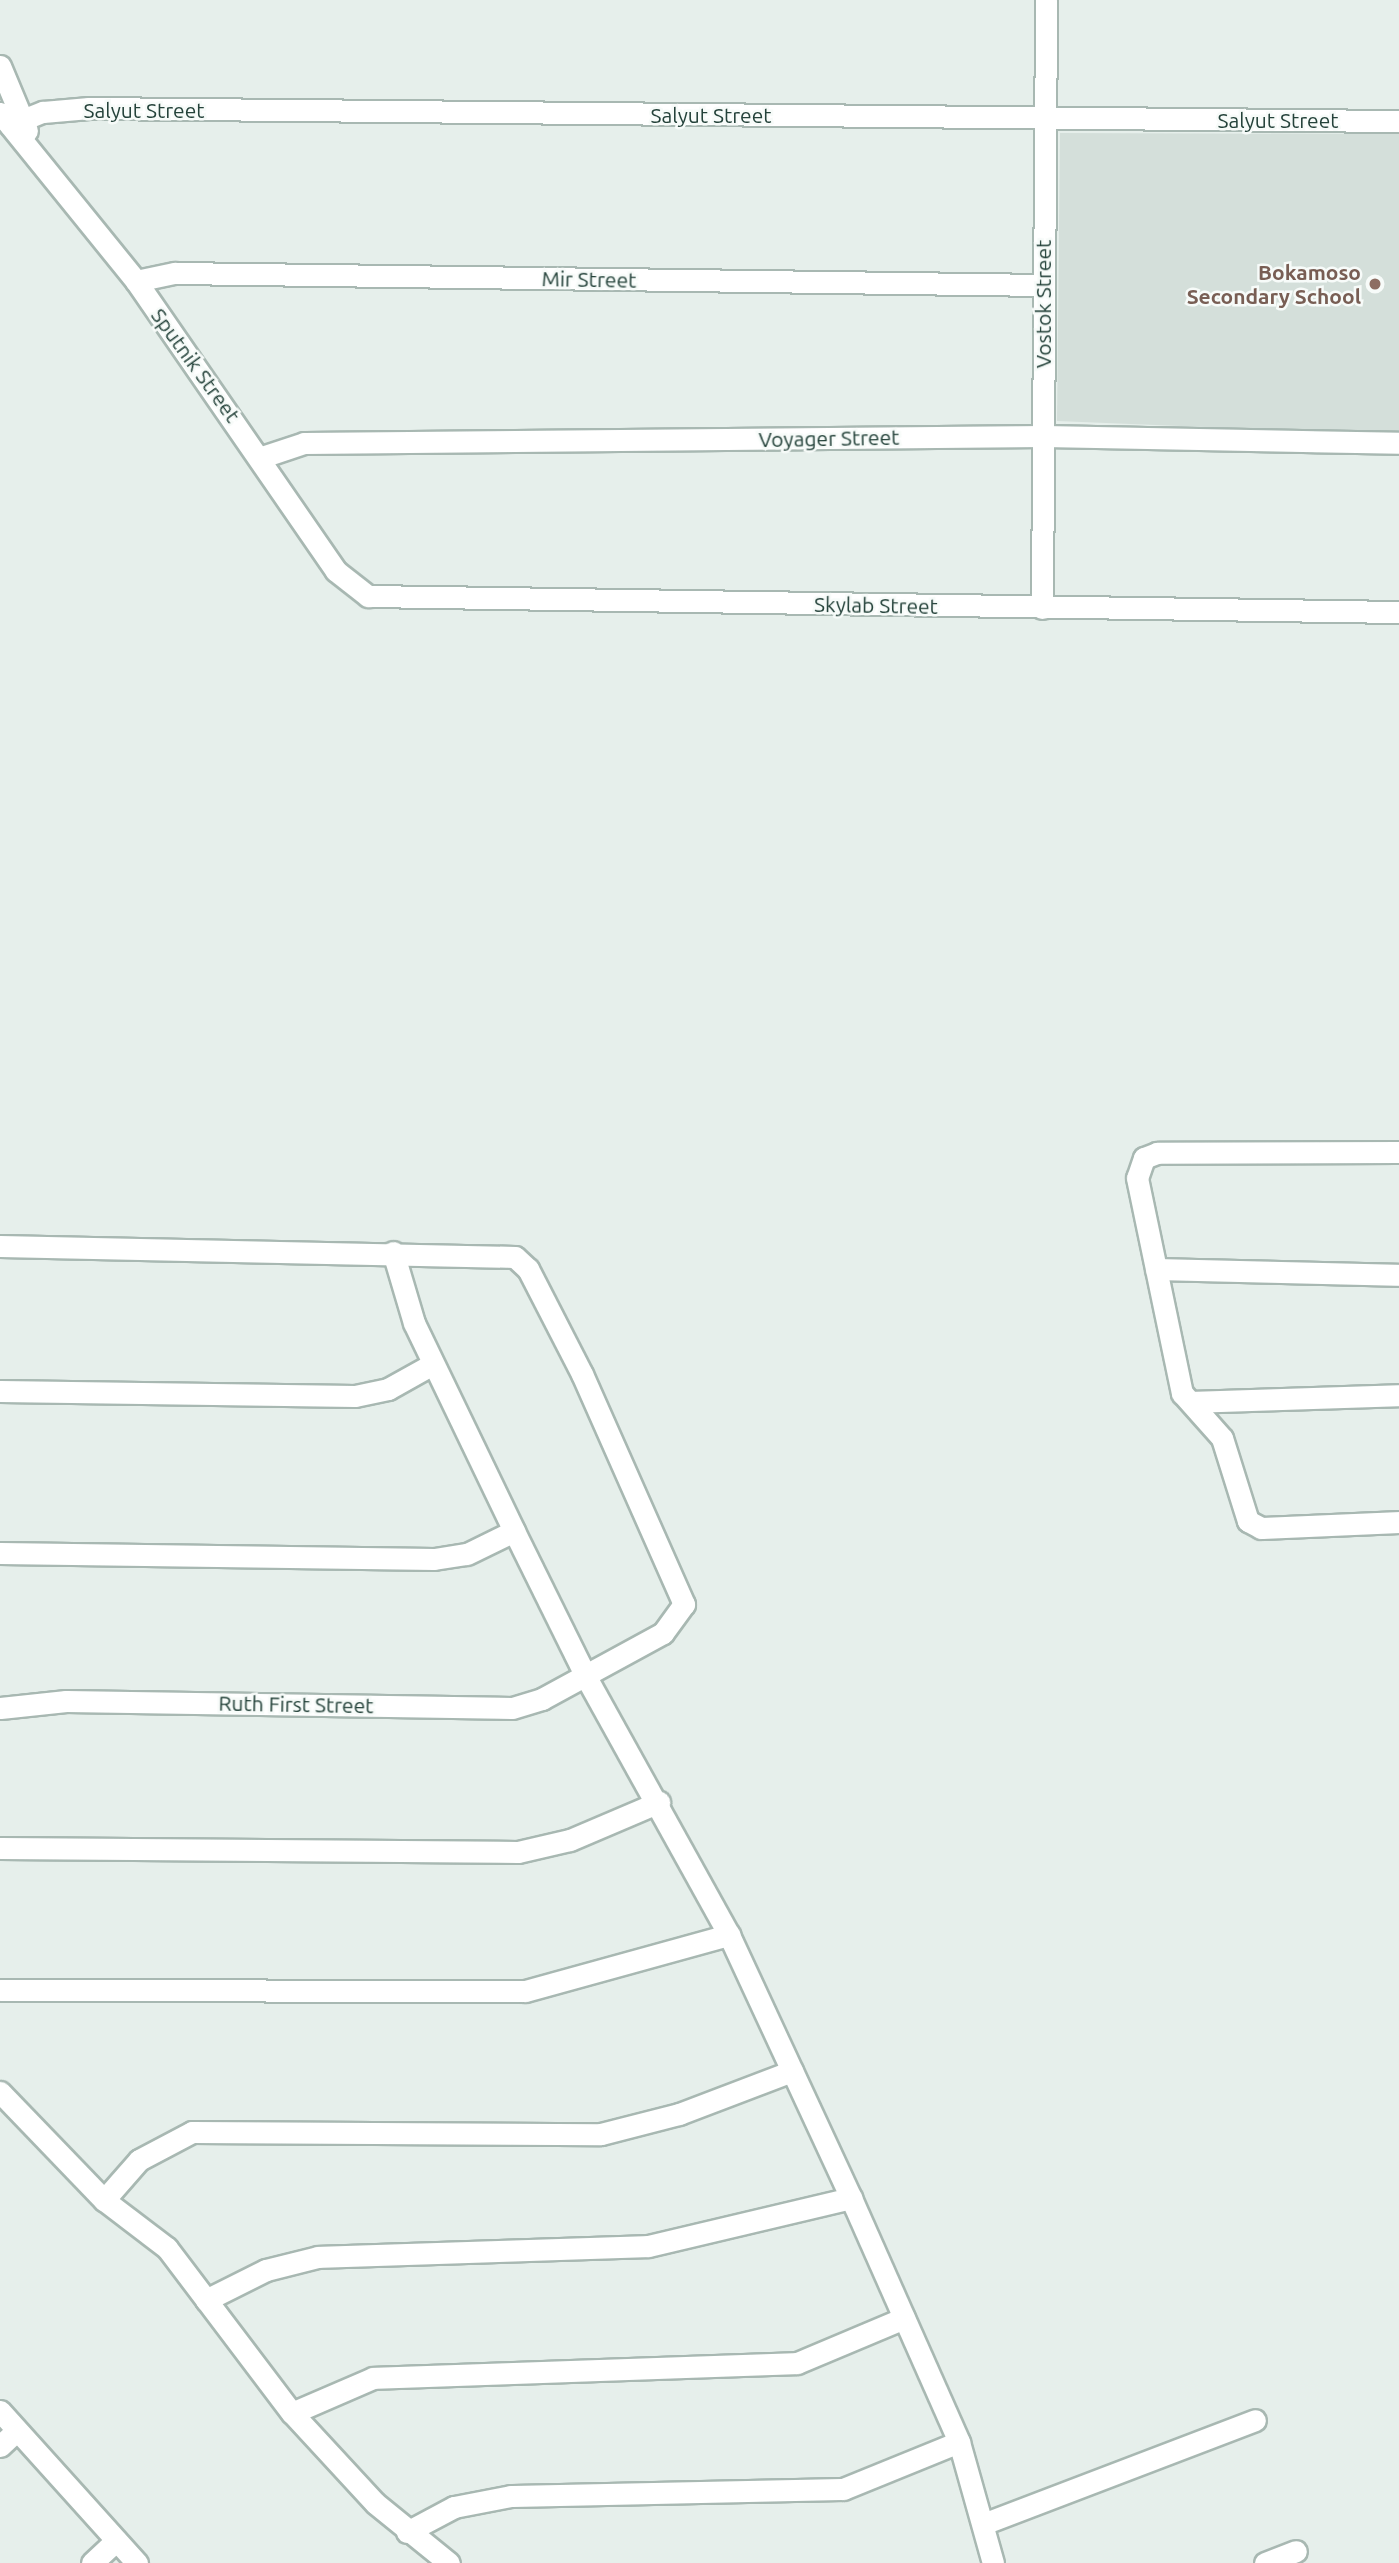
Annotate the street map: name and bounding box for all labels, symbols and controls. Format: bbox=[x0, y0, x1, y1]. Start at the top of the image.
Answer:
street label: Salyut Street bbox=[83, 97, 205, 123]
street label: Salyut Street bbox=[650, 102, 772, 128]
street label: Salyut Street bbox=[1217, 107, 1339, 133]
street label: Vostok Street bbox=[1030, 240, 1056, 368]
place label: Bokamoso Secondary School bbox=[1187, 259, 1361, 309]
street label: Mir Street bbox=[541, 266, 637, 292]
marker: Bokamoso Secondary School bbox=[1367, 276, 1383, 292]
street label: Sputnik Street bbox=[146, 303, 246, 427]
street label: Voyager Street bbox=[758, 424, 900, 452]
street label: Skylab Street bbox=[814, 591, 938, 619]
street label: Ruth First Street bbox=[218, 1690, 374, 1718]

